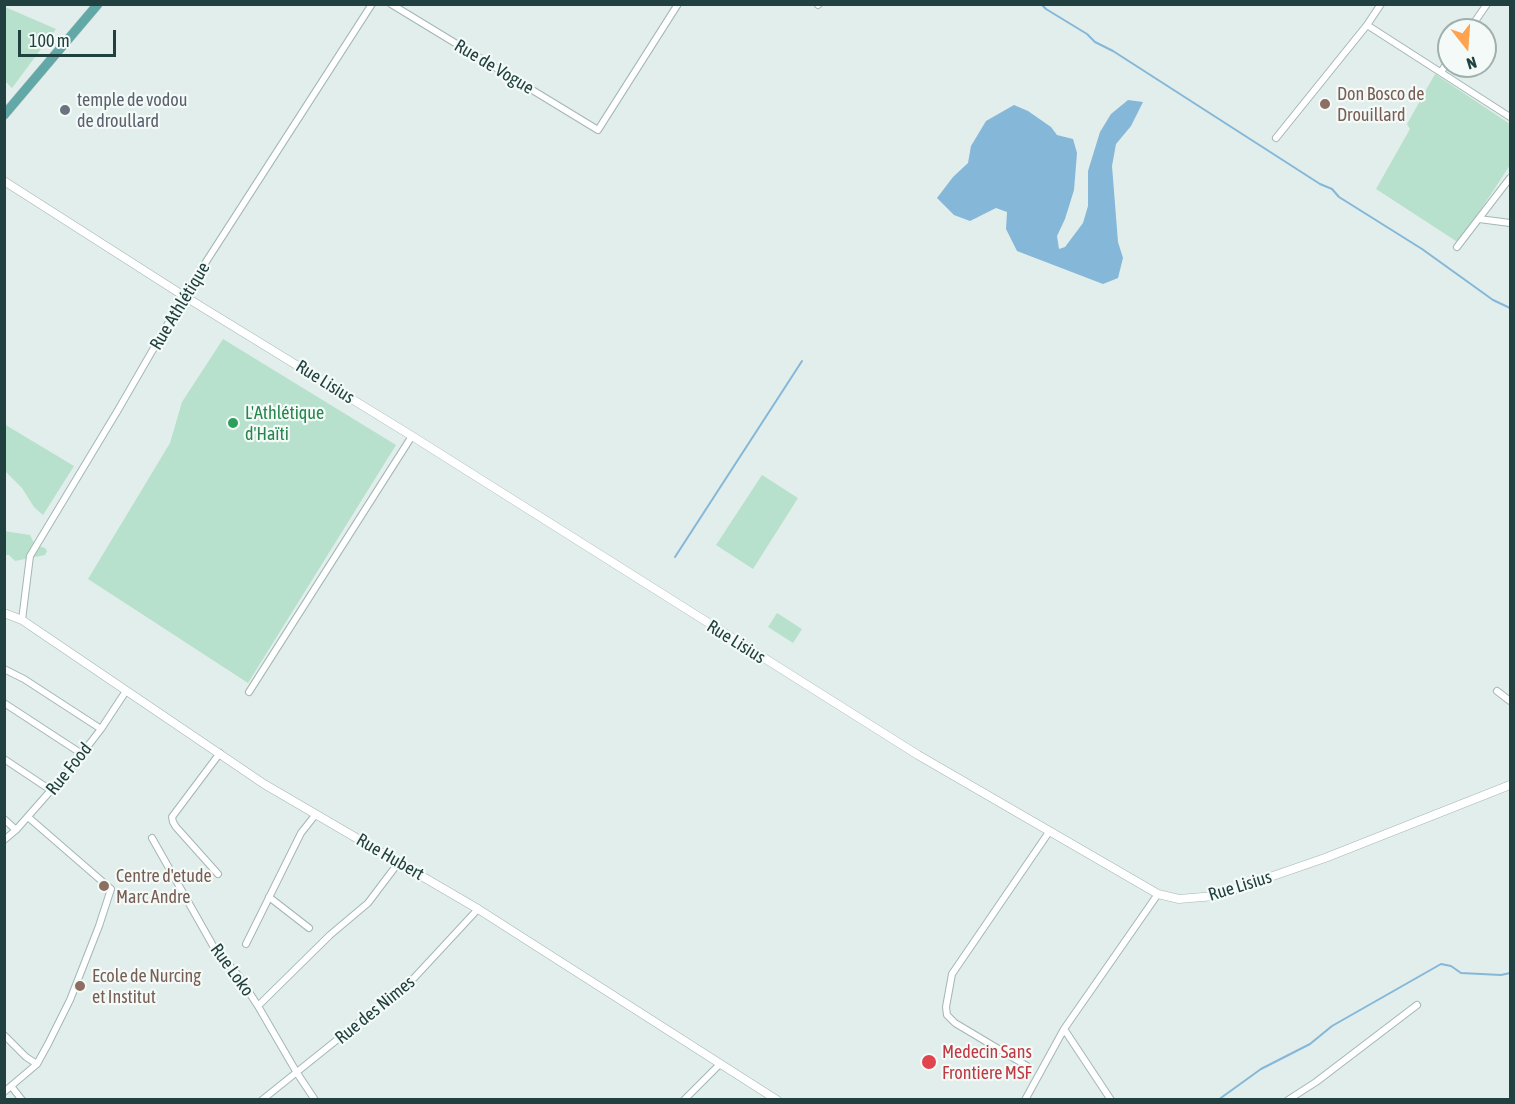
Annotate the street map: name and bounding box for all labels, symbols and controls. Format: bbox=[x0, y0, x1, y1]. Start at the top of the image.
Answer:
scale bar bbox=[21, 18, 118, 56]
north arrow bbox=[1437, 18, 1497, 78]
text: 100 m bbox=[29, 30, 70, 51]
street label: Rue de Vogue bbox=[450, 35, 538, 99]
text: N bbox=[1465, 53, 1479, 73]
place label: Don Bosco de Drouillard bbox=[1337, 83, 1424, 125]
place label: temple de vodou de droullard bbox=[77, 89, 187, 132]
marker: Don Bosco de Drouillard bbox=[1318, 97, 1332, 111]
marker: temple de vodou de droullard bbox=[58, 103, 72, 117]
street label: Rue Athlétique bbox=[145, 258, 215, 354]
street label: Rue Lisius bbox=[292, 356, 358, 408]
place label: L'Athlétique d'Haïti bbox=[245, 402, 324, 444]
marker: L'Athlétique d'Haïti bbox=[226, 416, 240, 430]
street label: Rue Lisius bbox=[703, 616, 769, 668]
street label: Rue Food bbox=[42, 739, 96, 799]
street label: Rue Hubert bbox=[352, 829, 428, 885]
place label: Centre d'etude Marc Andre bbox=[116, 865, 212, 908]
street label: Rue Lisius bbox=[1206, 866, 1274, 906]
marker: Centre d'etude Marc Andre bbox=[97, 879, 111, 893]
street label: Rue Loko bbox=[206, 939, 258, 1001]
place label: Ecole de Nurcing et Institut bbox=[92, 965, 201, 1008]
street label: Rue des Nimes bbox=[331, 971, 419, 1049]
marker: Ecole de Nurcing et Institut bbox=[73, 979, 87, 993]
place label: Medecin Sans Frontiere MSF bbox=[942, 1041, 1032, 1084]
marker: Medecin Sans Frontiere MSF bbox=[920, 1053, 938, 1071]

